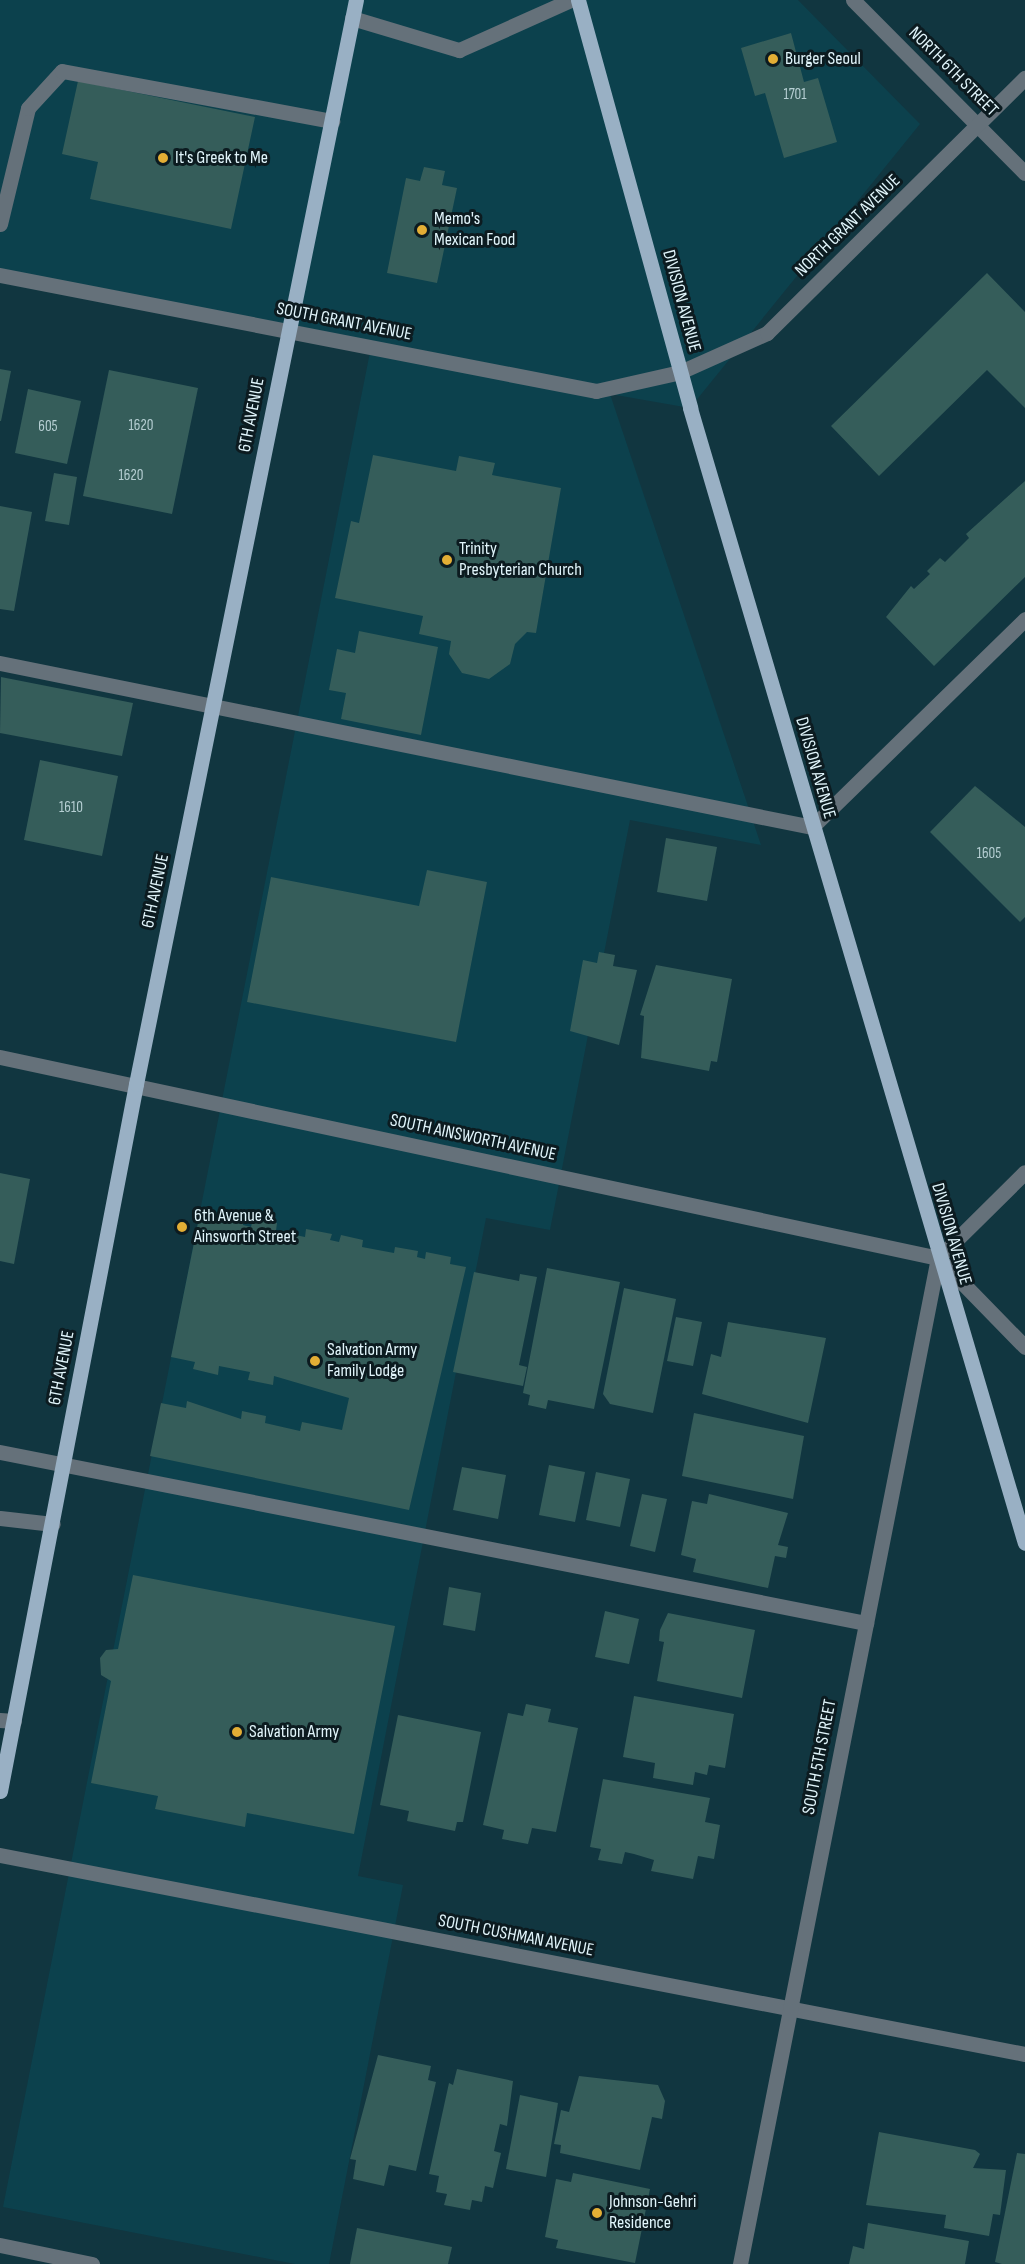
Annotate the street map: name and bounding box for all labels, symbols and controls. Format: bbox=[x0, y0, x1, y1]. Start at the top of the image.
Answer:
street label: NORTH 6TH STREET bbox=[904, 23, 1002, 121]
place label: Burger Seoul bbox=[785, 48, 861, 70]
marker: Burger Seoul bbox=[766, 52, 780, 66]
house number: 1701 bbox=[783, 86, 807, 104]
place label: It's Greek to Me bbox=[175, 147, 268, 169]
marker: It's Greek to Me bbox=[156, 151, 170, 165]
street label: NORTH GRANT AVENUE bbox=[791, 170, 905, 282]
place label: Memo's Mexican Food bbox=[434, 209, 515, 252]
marker: Memo's Mexican Food bbox=[415, 223, 429, 237]
street label: DIVISION AVENUE bbox=[657, 248, 705, 354]
street label: SOUTH GRANT AVENUE bbox=[275, 298, 413, 346]
street label: 6TH AVENUE bbox=[234, 376, 270, 454]
house number: 1620 bbox=[129, 417, 153, 435]
house number: 605 bbox=[38, 418, 58, 436]
house number: 1620 bbox=[119, 467, 143, 485]
place label: Trinity Presbyterian Church bbox=[459, 539, 582, 582]
marker: Trinity Presbyterian Church bbox=[440, 553, 454, 567]
street label: DIVISION AVENUE bbox=[790, 715, 840, 821]
house number: 1610 bbox=[59, 799, 83, 817]
house number: 1605 bbox=[977, 845, 1001, 863]
street label: 6TH AVENUE bbox=[138, 852, 174, 930]
street label: SOUTH AINSWORTH AVENUE bbox=[388, 1110, 558, 1166]
street label: DIVISION AVENUE bbox=[926, 1181, 976, 1287]
place label: 6th Avenue & Ainsworth Street bbox=[194, 1206, 296, 1248]
marker: 6th Avenue & Ainsworth Street bbox=[175, 1220, 189, 1234]
street label: 6TH AVENUE bbox=[44, 1329, 80, 1407]
place label: Salvation Army Family Lodge bbox=[327, 1340, 417, 1382]
marker: Salvation Army Family Lodge bbox=[308, 1354, 322, 1368]
street label: SOUTH 5TH STREET bbox=[798, 1698, 842, 1816]
place label: Salvation Army bbox=[249, 1721, 339, 1743]
marker: Salvation Army bbox=[230, 1725, 244, 1739]
street label: SOUTH CUSHMAN AVENUE bbox=[436, 1910, 596, 1962]
place label: Johnson-Gehri Residence bbox=[609, 2192, 696, 2234]
marker: Johnson-Gehri Residence bbox=[590, 2206, 604, 2220]

